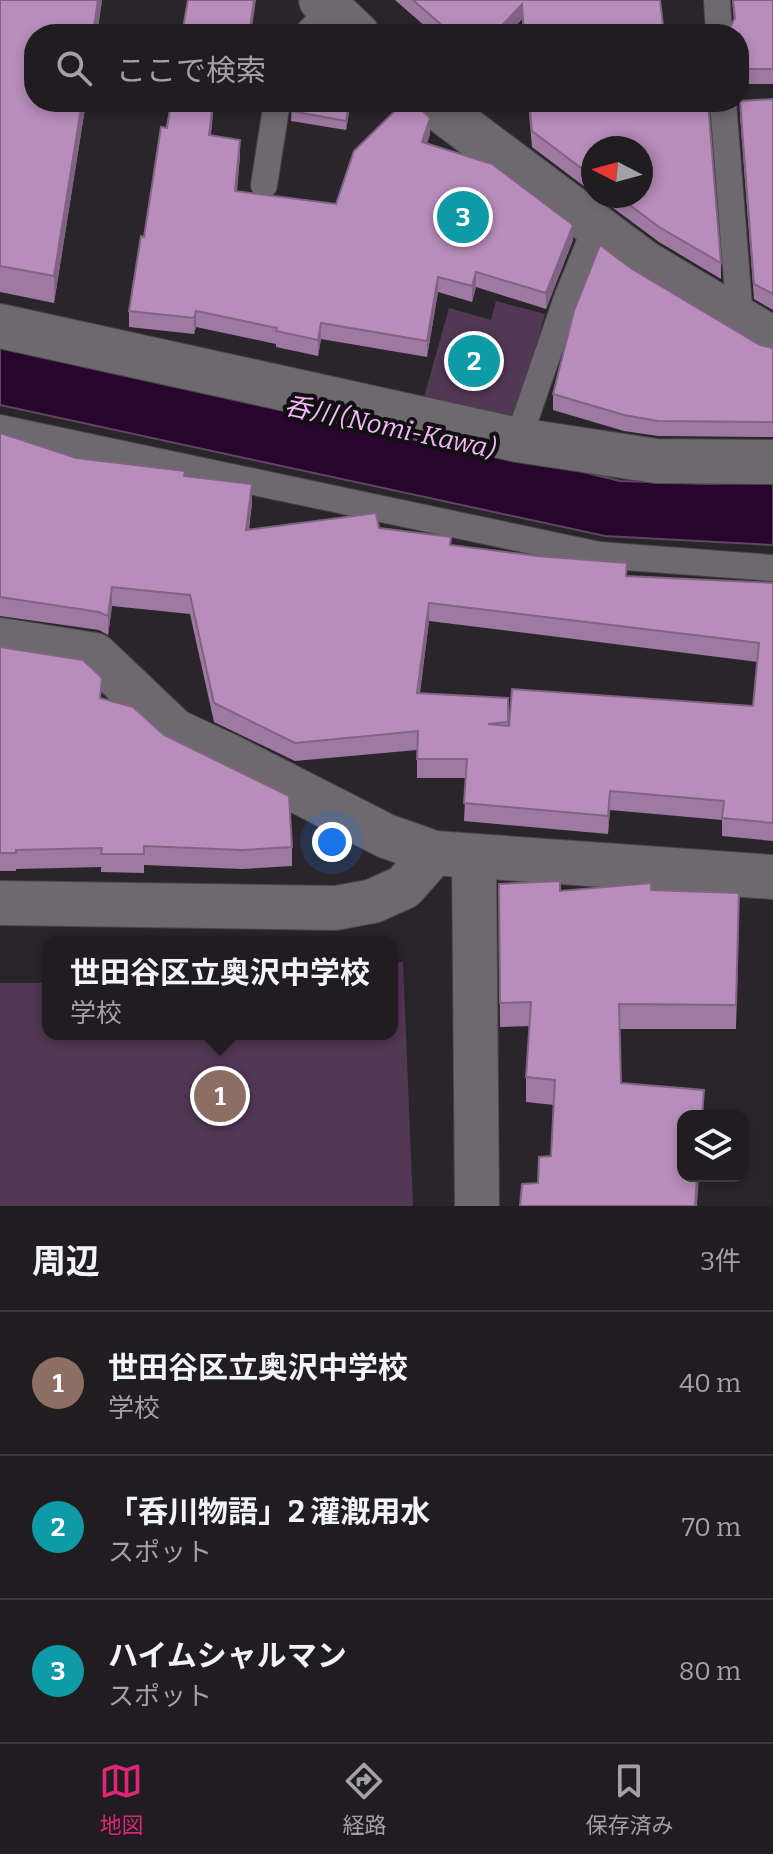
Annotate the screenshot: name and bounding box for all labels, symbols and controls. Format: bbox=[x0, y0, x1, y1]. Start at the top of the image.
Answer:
search box bbox=[24, 24, 749, 112]
icon: search bbox=[52, 46, 96, 90]
text: ここで検索 bbox=[116, 53, 266, 89]
north arrow bbox=[581, 136, 653, 208]
pin: 3 bbox=[437, 187, 489, 247]
pin: 2 bbox=[448, 331, 500, 391]
water label: 呑川 (Nomi-Kawa) bbox=[282, 390, 498, 465]
your location bbox=[312, 822, 352, 862]
popup bbox=[42, 936, 398, 1040]
text: 世田谷区立奥沢中学校 bbox=[70, 955, 370, 991]
text: 学校 bbox=[70, 998, 122, 1029]
pin: 1 bbox=[194, 1066, 246, 1126]
map controls bbox=[677, 1110, 749, 1182]
button: layers bbox=[677, 1110, 749, 1182]
text: 周辺 bbox=[32, 1241, 100, 1282]
text: 3件 bbox=[700, 1246, 741, 1277]
text: 世田谷区立奥沢中学校 bbox=[108, 1350, 408, 1386]
text: 1 bbox=[52, 1368, 64, 1399]
text: 40 m bbox=[679, 1368, 741, 1399]
text: 学校 bbox=[108, 1393, 160, 1424]
text: 「呑川物語」2 灌漑用水 bbox=[108, 1494, 430, 1530]
text: 2 bbox=[51, 1512, 65, 1543]
text: 70 m bbox=[682, 1512, 741, 1543]
text: スポット bbox=[108, 1537, 212, 1568]
text: ハイムシャルマン bbox=[108, 1638, 347, 1674]
text: 3 bbox=[51, 1656, 65, 1687]
text: 80 m bbox=[679, 1656, 741, 1687]
text: スポット bbox=[108, 1681, 212, 1712]
tab: 地図 bbox=[99, 1759, 144, 1839]
tab: 経路 bbox=[342, 1759, 387, 1839]
tab: 保存済み bbox=[585, 1759, 674, 1839]

